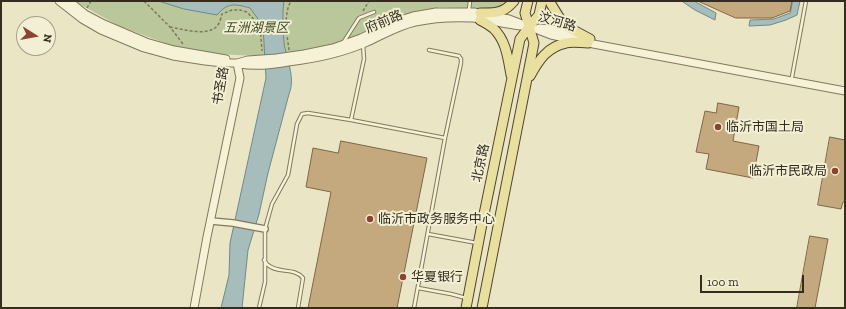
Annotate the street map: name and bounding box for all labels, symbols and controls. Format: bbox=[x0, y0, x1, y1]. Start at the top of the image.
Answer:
street label: 府前路 bbox=[363, 7, 405, 37]
street label: 汶河路 bbox=[536, 9, 578, 35]
north arrow bbox=[16, 16, 56, 56]
park label: 五洲湖景区 bbox=[224, 20, 288, 36]
text: N bbox=[40, 33, 54, 44]
street label: 书圣路 bbox=[210, 65, 232, 107]
place label: 临沂市国土局 bbox=[726, 119, 804, 135]
marker: 临沂市国土局 bbox=[713, 122, 723, 132]
street label: 北京路 bbox=[469, 142, 493, 184]
place label: 临沂市民政局 bbox=[749, 163, 827, 179]
marker: 临沂市民政局 bbox=[830, 166, 840, 176]
place label: 临沂市政务服务中心 bbox=[378, 211, 495, 227]
marker: 临沂市政务服务中心 bbox=[365, 214, 375, 224]
scale bar bbox=[702, 267, 806, 293]
place label: 华夏银行 bbox=[411, 269, 463, 285]
marker: 华夏银行 bbox=[398, 272, 408, 282]
text: 100 m bbox=[707, 275, 739, 289]

